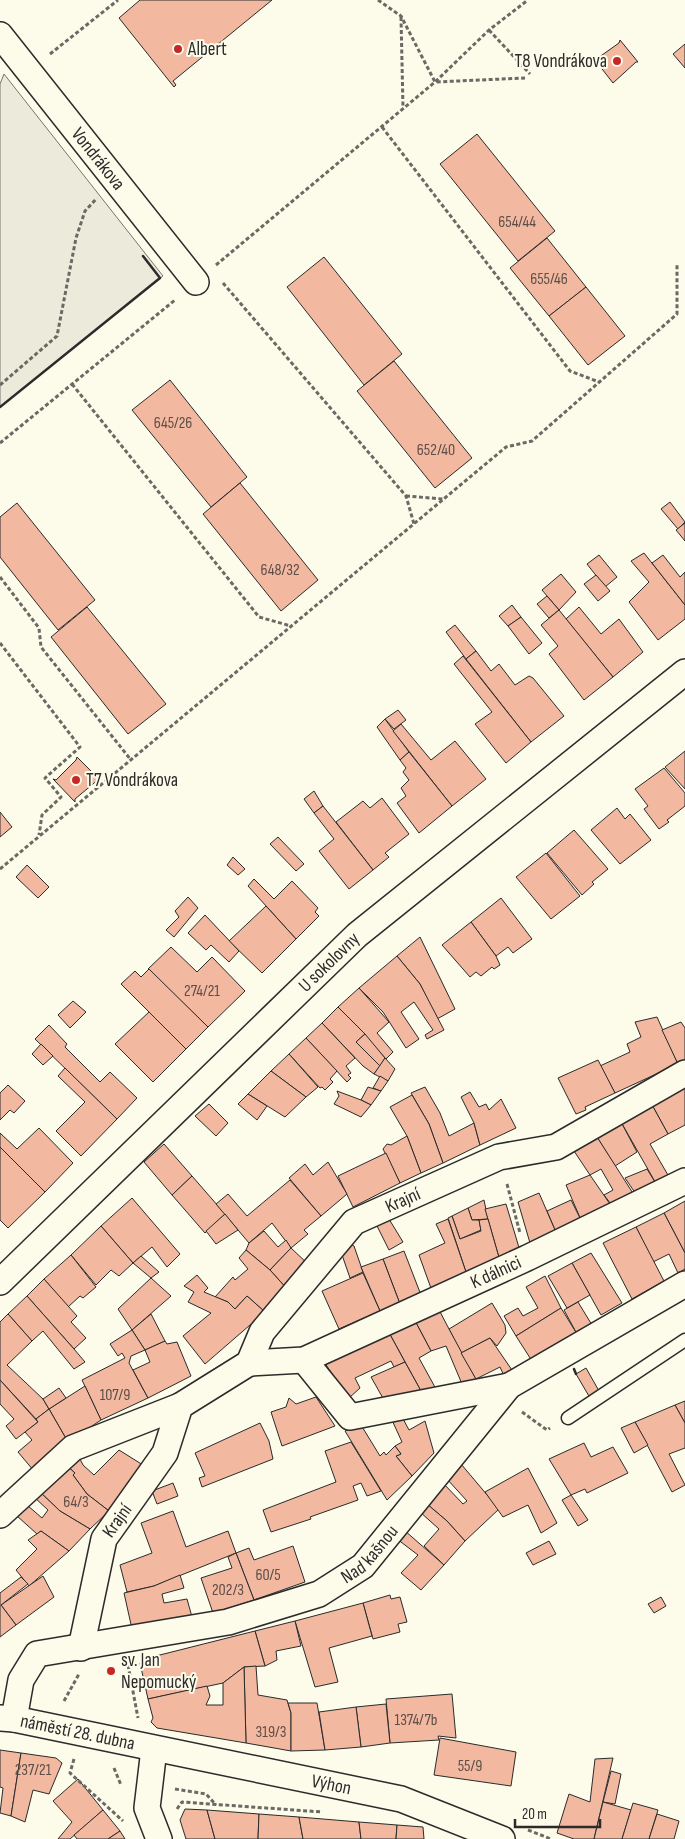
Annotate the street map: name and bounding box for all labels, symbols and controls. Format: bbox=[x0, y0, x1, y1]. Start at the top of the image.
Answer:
place label: Albert bbox=[187, 38, 227, 61]
marker: Albert bbox=[172, 43, 184, 55]
place label: T8 Vondrákova bbox=[515, 50, 607, 73]
marker: T8 Vondrákova bbox=[611, 55, 623, 67]
street label: Vondrákova bbox=[66, 123, 130, 195]
house number: 654/44 bbox=[498, 213, 536, 232]
house number: 655/46 bbox=[530, 270, 568, 289]
house number: 645/26 bbox=[154, 414, 192, 433]
house number: 652/40 bbox=[417, 441, 455, 460]
house number: 648/32 bbox=[261, 561, 300, 580]
place label: T7 Vondrákova bbox=[86, 769, 178, 792]
marker: T7 Vondrákova bbox=[70, 774, 82, 786]
street label: U sokolovny bbox=[294, 927, 365, 997]
house number: 274/21 bbox=[184, 982, 220, 1001]
street label: Krajní bbox=[382, 1182, 424, 1218]
street label: K dálnici bbox=[467, 1251, 525, 1294]
house number: 107/9 bbox=[100, 1386, 130, 1405]
house number: 64/3 bbox=[63, 1493, 89, 1512]
street label: Krajní bbox=[97, 1499, 137, 1542]
street label: Nad kašnou bbox=[337, 1520, 403, 1589]
house number: 60/5 bbox=[255, 1566, 281, 1585]
house number: 202/3 bbox=[212, 1581, 244, 1600]
place label: sv. Jan Nepomucký bbox=[121, 1649, 197, 1694]
marker: sv. Jan Nepomucký bbox=[105, 1665, 117, 1677]
street label: náměstí 28. dubna bbox=[18, 1709, 137, 1755]
house number: 1374/7b bbox=[395, 1711, 437, 1730]
house number: 319/3 bbox=[256, 1723, 286, 1742]
house number: 55/9 bbox=[458, 1757, 482, 1776]
house number: 237/21 bbox=[15, 1761, 52, 1780]
street label: Výhon bbox=[309, 1769, 353, 1800]
scale bar bbox=[515, 1796, 600, 1828]
text: 20 m bbox=[522, 1805, 547, 1824]

